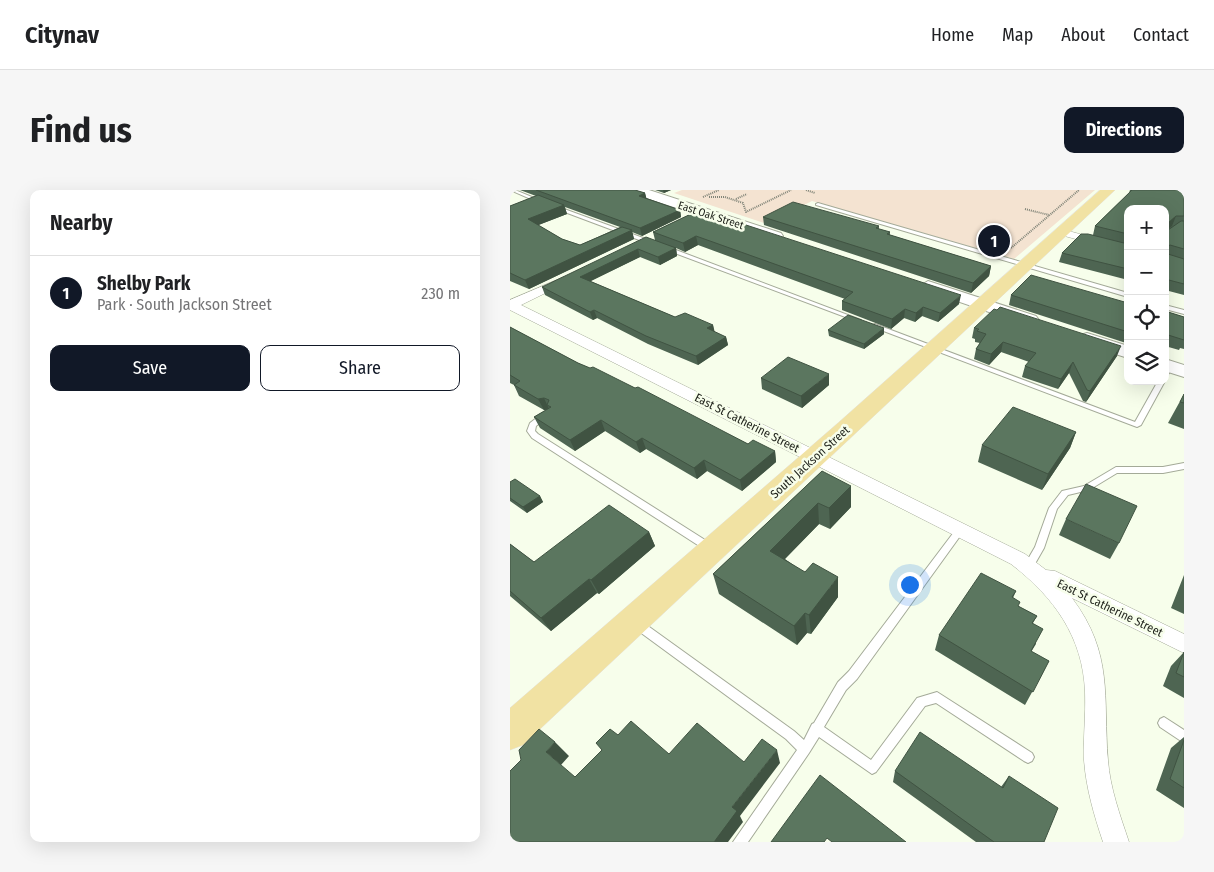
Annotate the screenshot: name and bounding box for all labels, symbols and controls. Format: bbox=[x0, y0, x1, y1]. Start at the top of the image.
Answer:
text: Citynav bbox=[25, 21, 99, 49]
text: Home bbox=[931, 24, 974, 46]
text: Map bbox=[1002, 24, 1033, 46]
text: About bbox=[1061, 24, 1105, 46]
text: Contact bbox=[1133, 24, 1189, 46]
button: Directions bbox=[1064, 107, 1184, 153]
text: Find us bbox=[30, 109, 132, 151]
street label: East Oak Street bbox=[676, 199, 746, 232]
map controls bbox=[1124, 205, 1169, 385]
button: + bbox=[1124, 205, 1169, 250]
text: Nearby bbox=[50, 210, 112, 236]
pin: 1 bbox=[978, 222, 1010, 260]
button: − bbox=[1124, 250, 1169, 295]
text: Shelby Park bbox=[97, 272, 190, 295]
text: 1 bbox=[63, 284, 69, 303]
text: 230 m bbox=[421, 284, 460, 303]
text: Park · South Jackson Street bbox=[97, 295, 272, 314]
button: locate bbox=[1124, 295, 1169, 340]
button: layers bbox=[1124, 340, 1169, 385]
button: Save bbox=[50, 345, 250, 391]
button: Share bbox=[260, 345, 460, 391]
street label: East St Catherine Street bbox=[692, 391, 802, 456]
street label: South Jackson Street bbox=[768, 423, 852, 501]
your location bbox=[897, 572, 923, 598]
street label: East St Catherine Street bbox=[1055, 576, 1165, 640]

